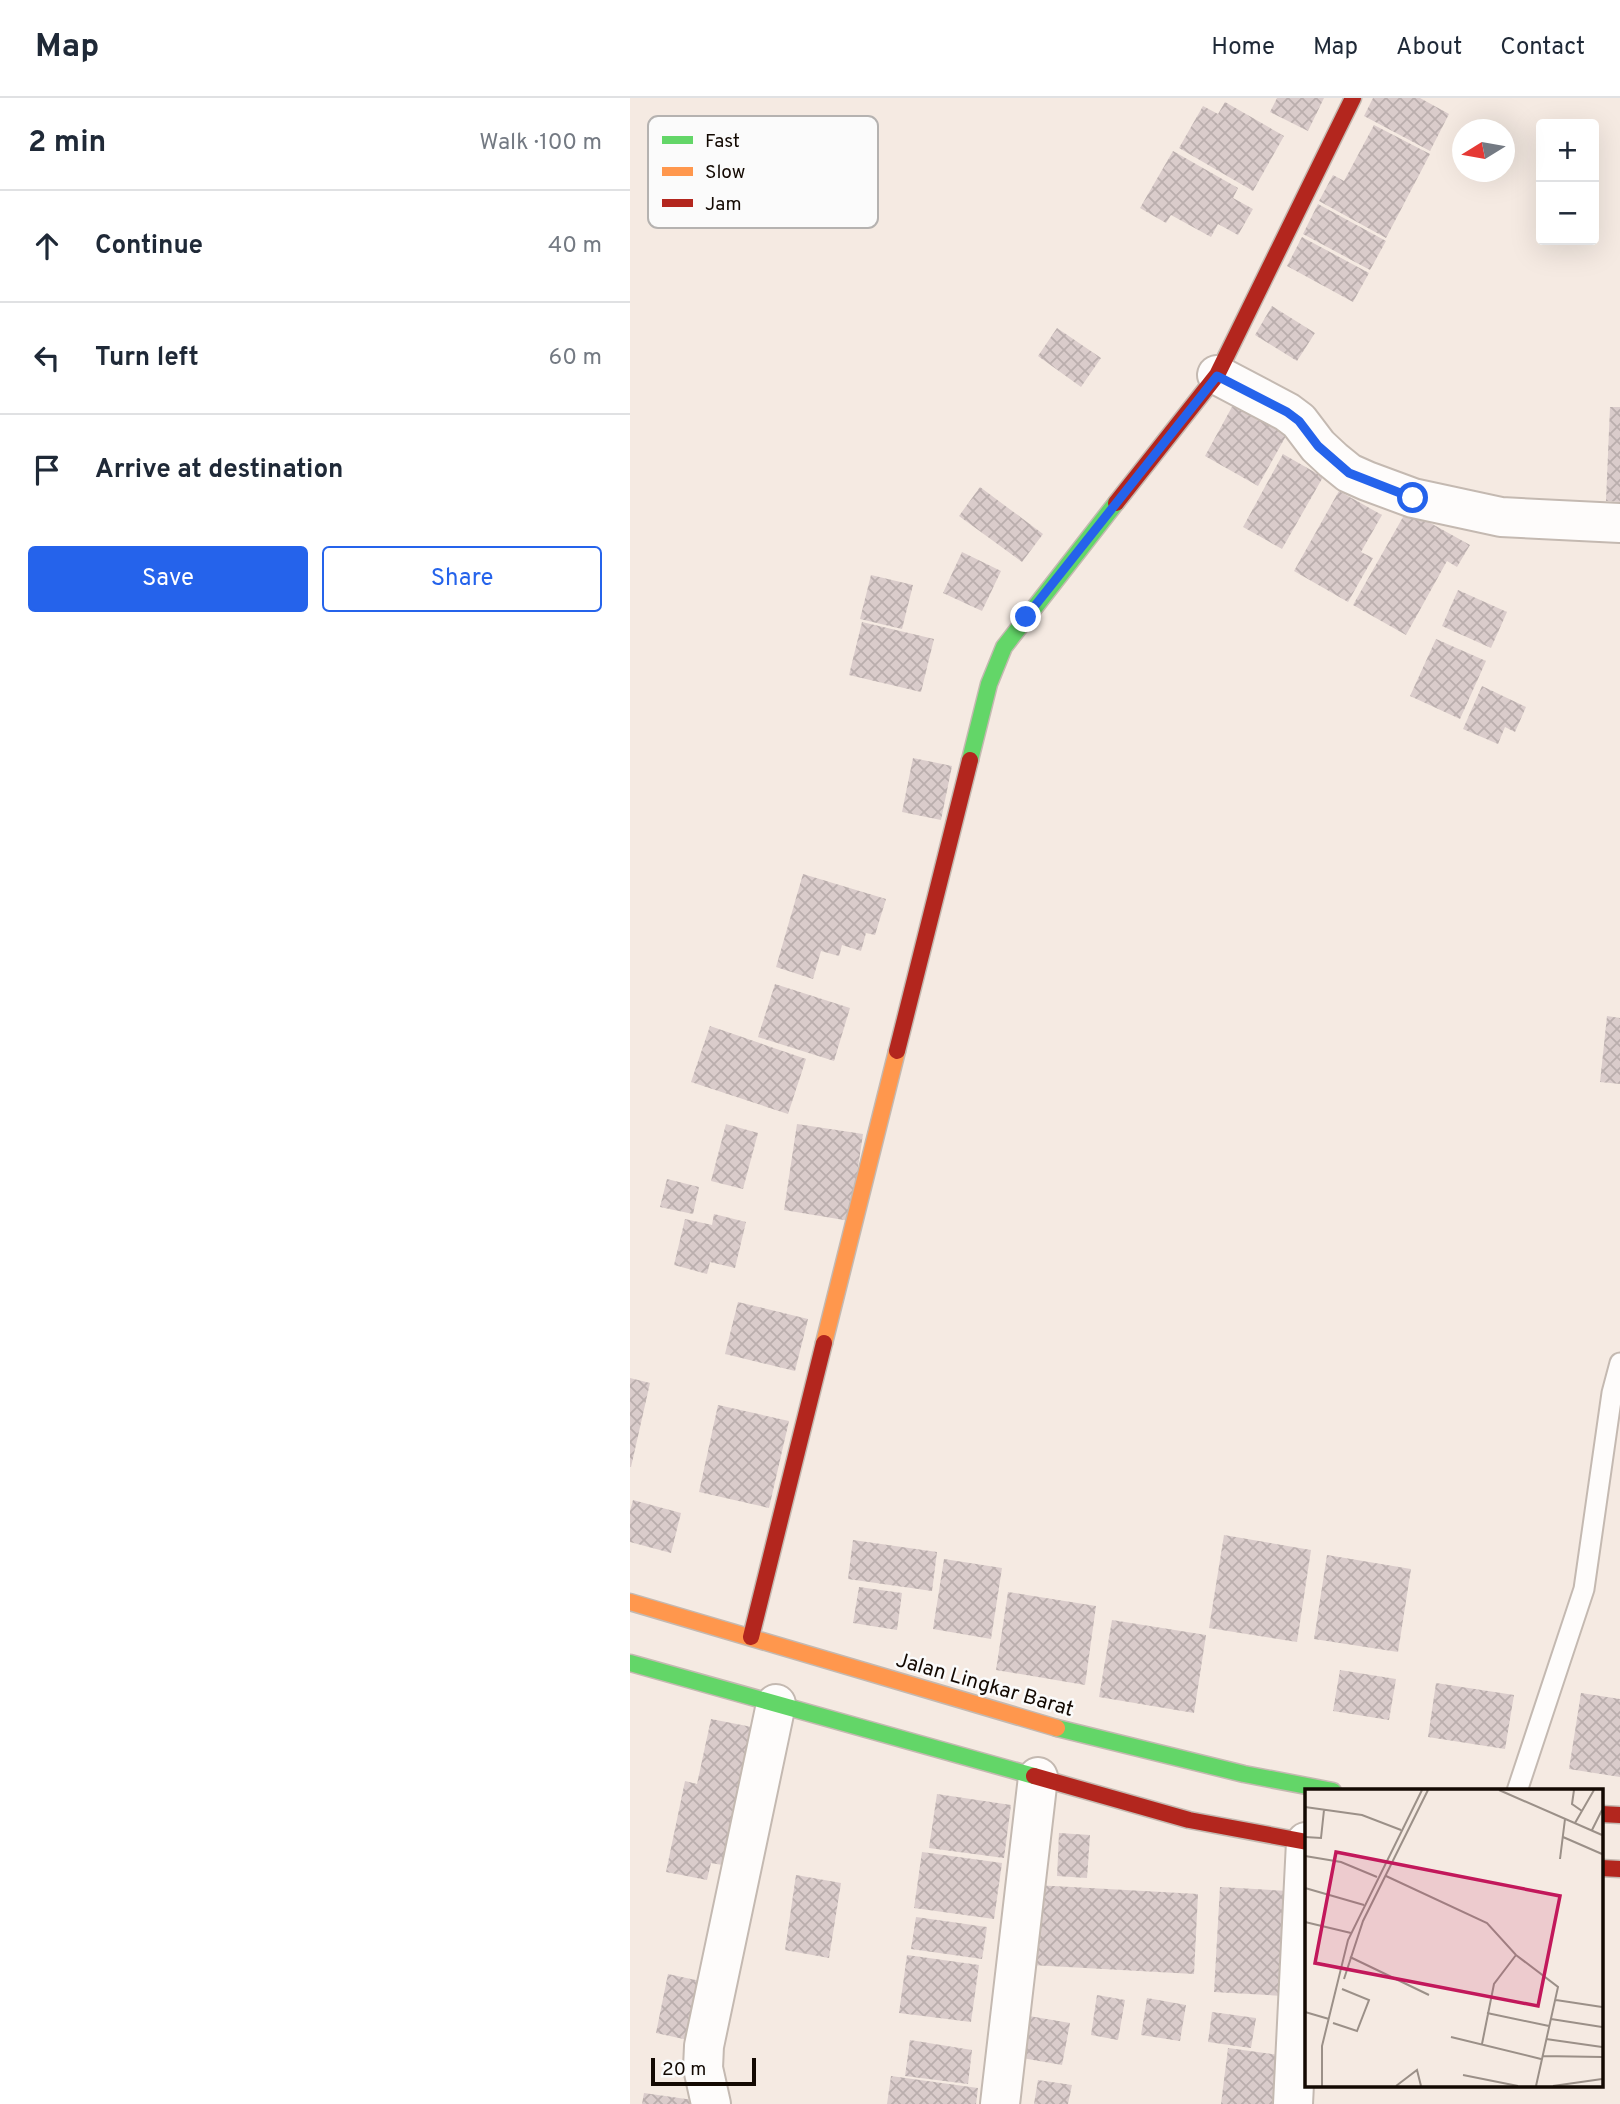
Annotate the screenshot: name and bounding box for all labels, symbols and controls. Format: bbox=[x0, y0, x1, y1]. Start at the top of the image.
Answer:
text: Map bbox=[35, 27, 99, 69]
text: Home bbox=[1211, 33, 1275, 63]
text: Map bbox=[1313, 33, 1358, 63]
text: About bbox=[1396, 33, 1462, 63]
text: Contact bbox=[1500, 33, 1585, 63]
legend bbox=[648, 116, 878, 228]
north arrow bbox=[1452, 119, 1515, 182]
map controls bbox=[1536, 119, 1599, 245]
button: + bbox=[1536, 119, 1599, 182]
text: 2 min bbox=[28, 125, 106, 162]
text: Walk · 100 m bbox=[479, 129, 602, 158]
text: Fast bbox=[705, 130, 740, 154]
text: Slow bbox=[705, 161, 745, 185]
button: − bbox=[1536, 182, 1599, 245]
text: Jam bbox=[705, 193, 742, 217]
icon: ahead bbox=[28, 227, 66, 265]
text: Continue bbox=[95, 230, 203, 263]
text: 40 m bbox=[548, 232, 602, 261]
icon: left bbox=[28, 339, 66, 377]
text: Turn left bbox=[95, 342, 199, 375]
text: 60 m bbox=[549, 344, 602, 373]
icon: arrive bbox=[28, 451, 66, 489]
text: Arrive at destination bbox=[95, 454, 343, 487]
route start bbox=[1397, 482, 1428, 513]
button: Save bbox=[28, 546, 308, 612]
button: Share bbox=[322, 546, 602, 612]
route end bbox=[1010, 601, 1041, 632]
street label: Jalan Lingkar Barat bbox=[892, 1647, 1077, 1724]
inset map bbox=[1305, 1789, 1602, 2086]
scale bar bbox=[651, 2055, 756, 2087]
text: 20 m bbox=[662, 2058, 706, 2082]

